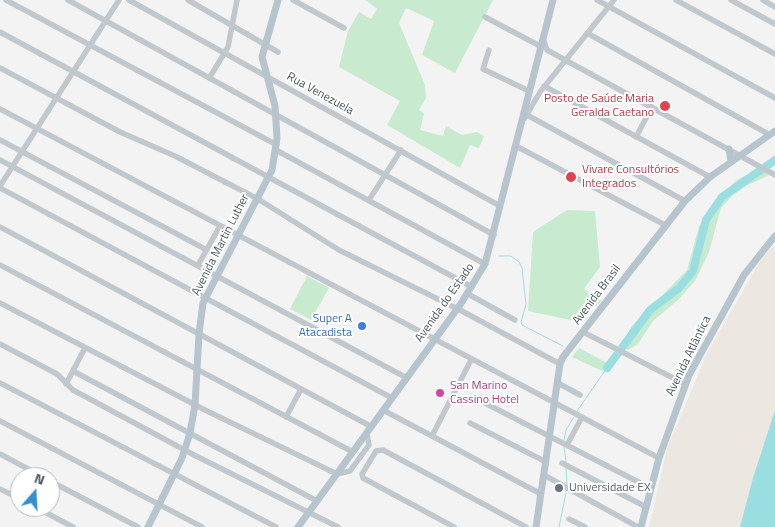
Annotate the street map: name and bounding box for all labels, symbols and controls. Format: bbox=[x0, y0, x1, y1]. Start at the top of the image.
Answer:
street label: Rua Venezuela bbox=[284, 70, 356, 118]
place label: Posto de Saúde Maria Geralda Caetano bbox=[544, 92, 654, 120]
marker: Posto de Saúde Maria Geralda Caetano bbox=[658, 99, 672, 113]
place label: Vivare Consultórios Integrados bbox=[582, 163, 679, 191]
marker: Vivare Consultórios Integrados bbox=[564, 170, 578, 184]
street label: Avenida Martin Luther bbox=[189, 192, 253, 298]
street label: Avenida do Estado bbox=[412, 261, 478, 345]
street label: Avenida Brasil bbox=[570, 262, 624, 328]
place label: Super A Atacadista bbox=[299, 312, 352, 340]
street label: Avenida Atlântica bbox=[663, 314, 715, 398]
marker: Super A Atacadista bbox=[356, 320, 368, 332]
place label: San Marino Cassino Hotel bbox=[450, 379, 519, 407]
marker: San Marino Cassino Hotel bbox=[434, 387, 446, 399]
north arrow bbox=[10, 467, 60, 517]
text: N bbox=[32, 467, 48, 490]
place label: Universidade EX bbox=[569, 481, 651, 495]
marker: Universidade EX bbox=[553, 482, 565, 494]

